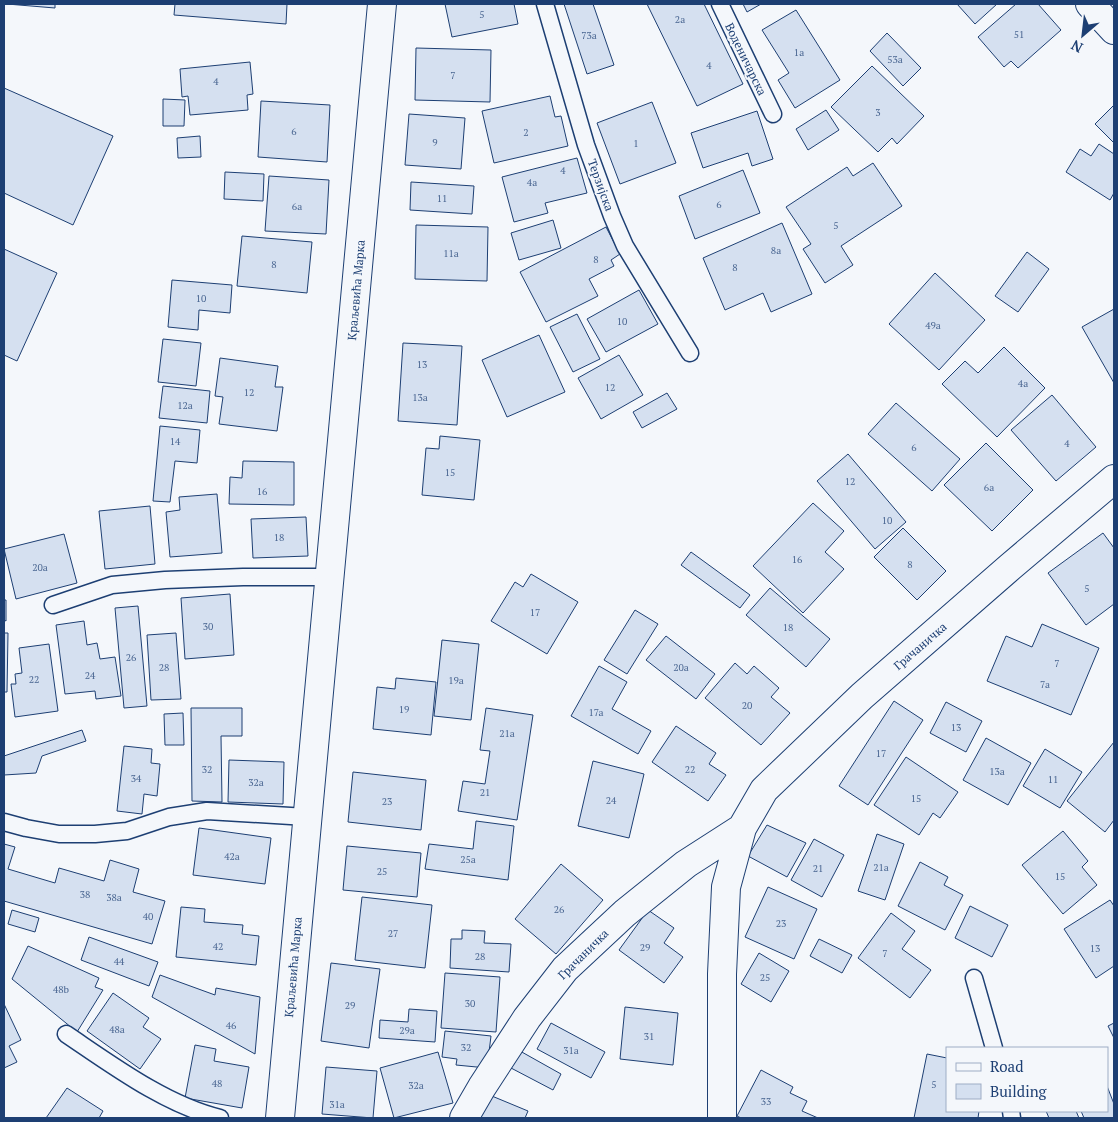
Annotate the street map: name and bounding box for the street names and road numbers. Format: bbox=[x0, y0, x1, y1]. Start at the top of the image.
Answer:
street label: Воденичарска bbox=[722, 20, 770, 98]
street label: Терзијска bbox=[585, 157, 617, 213]
street label: Краљевића Марка bbox=[344, 239, 368, 341]
street label: Грачаничка bbox=[890, 619, 950, 673]
street label: Краљевића Марка bbox=[281, 916, 305, 1018]
street label: Грачаничка bbox=[555, 926, 611, 982]

